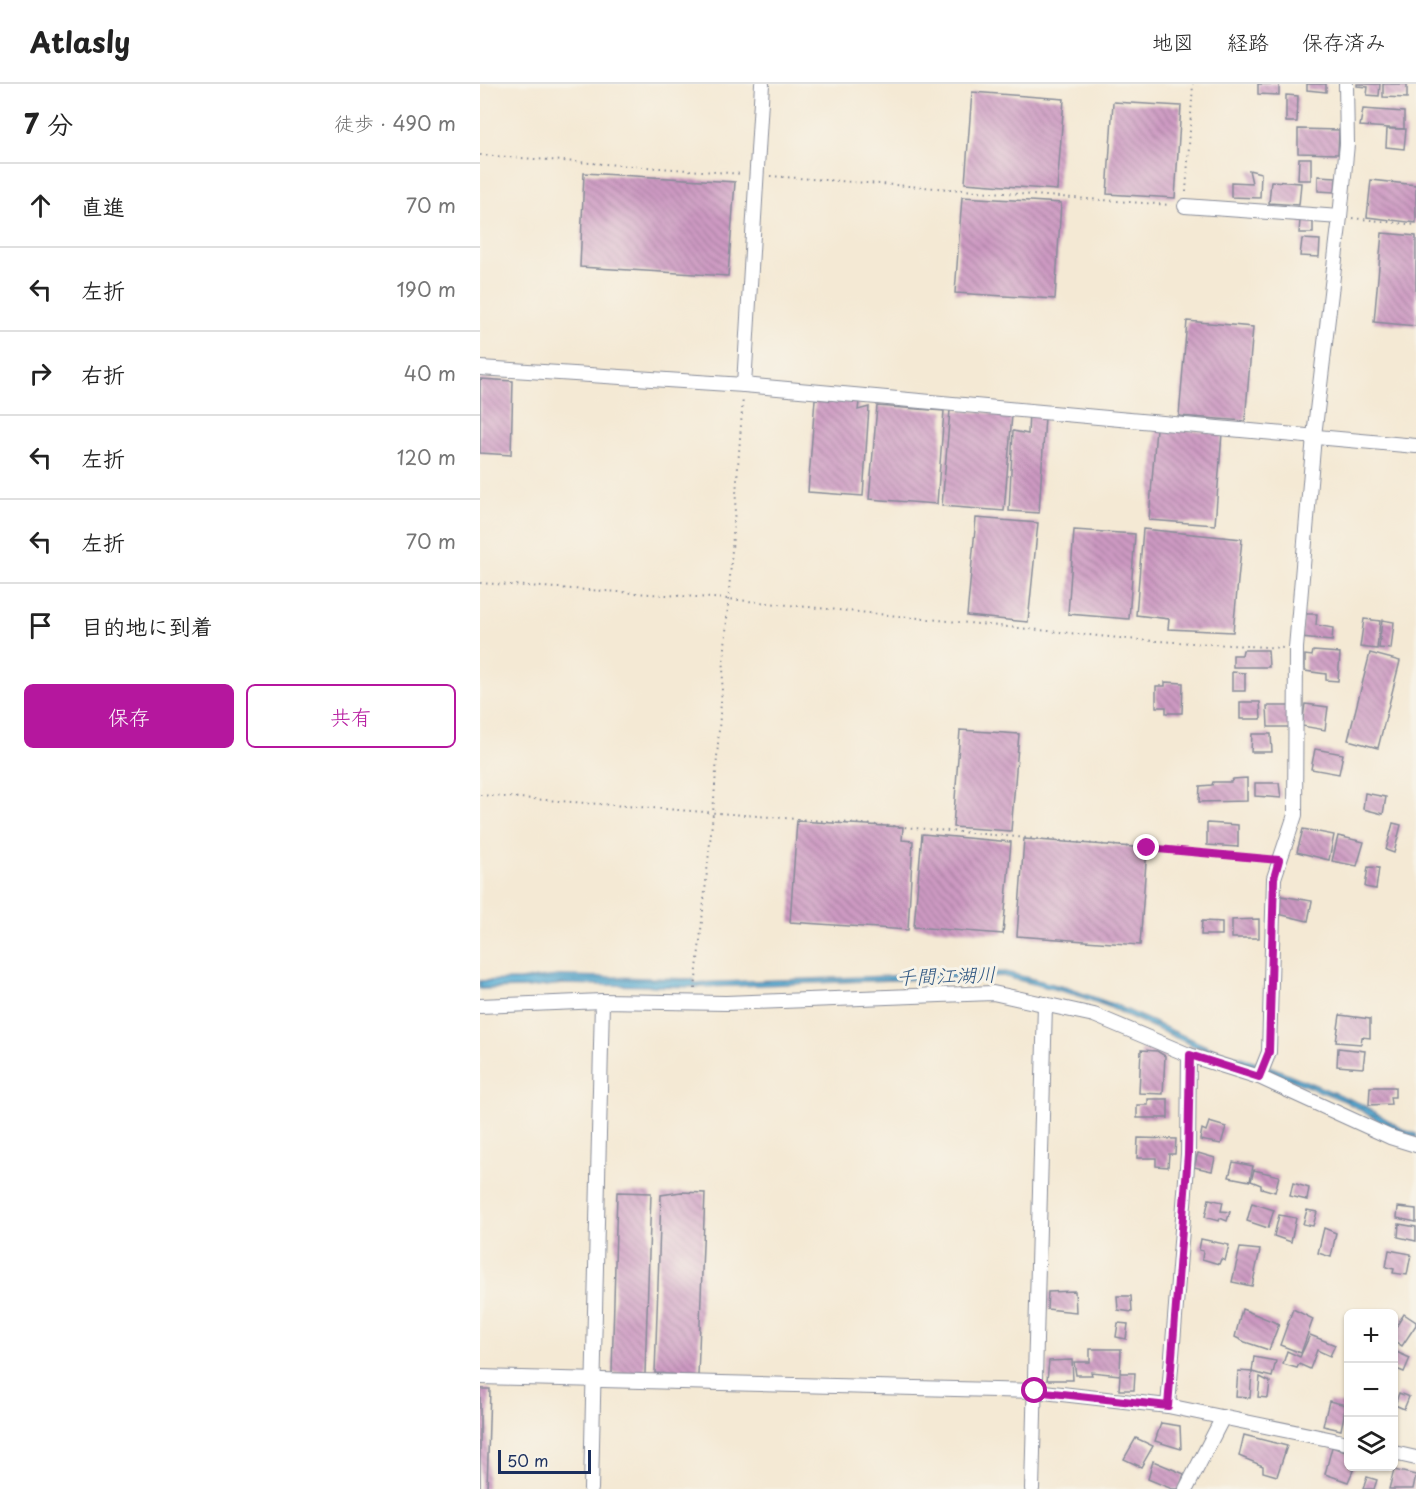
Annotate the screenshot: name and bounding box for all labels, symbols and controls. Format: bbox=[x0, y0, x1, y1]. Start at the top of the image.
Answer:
text: Atlasly bbox=[30, 20, 130, 63]
text: 地図 bbox=[1152, 25, 1194, 57]
text: 経路 bbox=[1227, 25, 1269, 57]
text: 保存済み bbox=[1302, 25, 1386, 57]
text: 7 分 bbox=[24, 104, 73, 143]
text: 徒歩 · 490 m bbox=[334, 108, 456, 138]
icon: ahead bbox=[24, 189, 57, 222]
text: 直進 bbox=[81, 189, 125, 222]
text: 70 m bbox=[406, 190, 456, 220]
icon: left bbox=[24, 273, 57, 306]
text: 左折 bbox=[81, 273, 125, 306]
text: 190 m bbox=[397, 274, 456, 304]
icon: right bbox=[24, 357, 57, 390]
text: 右折 bbox=[81, 357, 125, 390]
text: 40 m bbox=[404, 358, 456, 388]
icon: left bbox=[24, 441, 57, 474]
text: 左折 bbox=[81, 441, 125, 474]
text: 120 m bbox=[397, 442, 456, 472]
icon: left bbox=[24, 525, 57, 558]
text: 左折 bbox=[81, 525, 125, 558]
text: 70 m bbox=[406, 526, 456, 556]
icon: arrive bbox=[24, 609, 57, 642]
text: 目的地に到着 bbox=[81, 609, 213, 642]
button: 保存 bbox=[24, 684, 234, 748]
button: 共有 bbox=[246, 684, 456, 748]
route end bbox=[1133, 834, 1159, 860]
water label: 千間江湖川 bbox=[895, 958, 996, 992]
map controls bbox=[1344, 1309, 1398, 1471]
button: + bbox=[1344, 1309, 1398, 1363]
button: − bbox=[1344, 1363, 1398, 1417]
route start bbox=[1021, 1377, 1047, 1403]
button: layers bbox=[1344, 1417, 1398, 1471]
scale bar bbox=[498, 1447, 591, 1474]
text: 50 m bbox=[507, 1448, 548, 1472]

